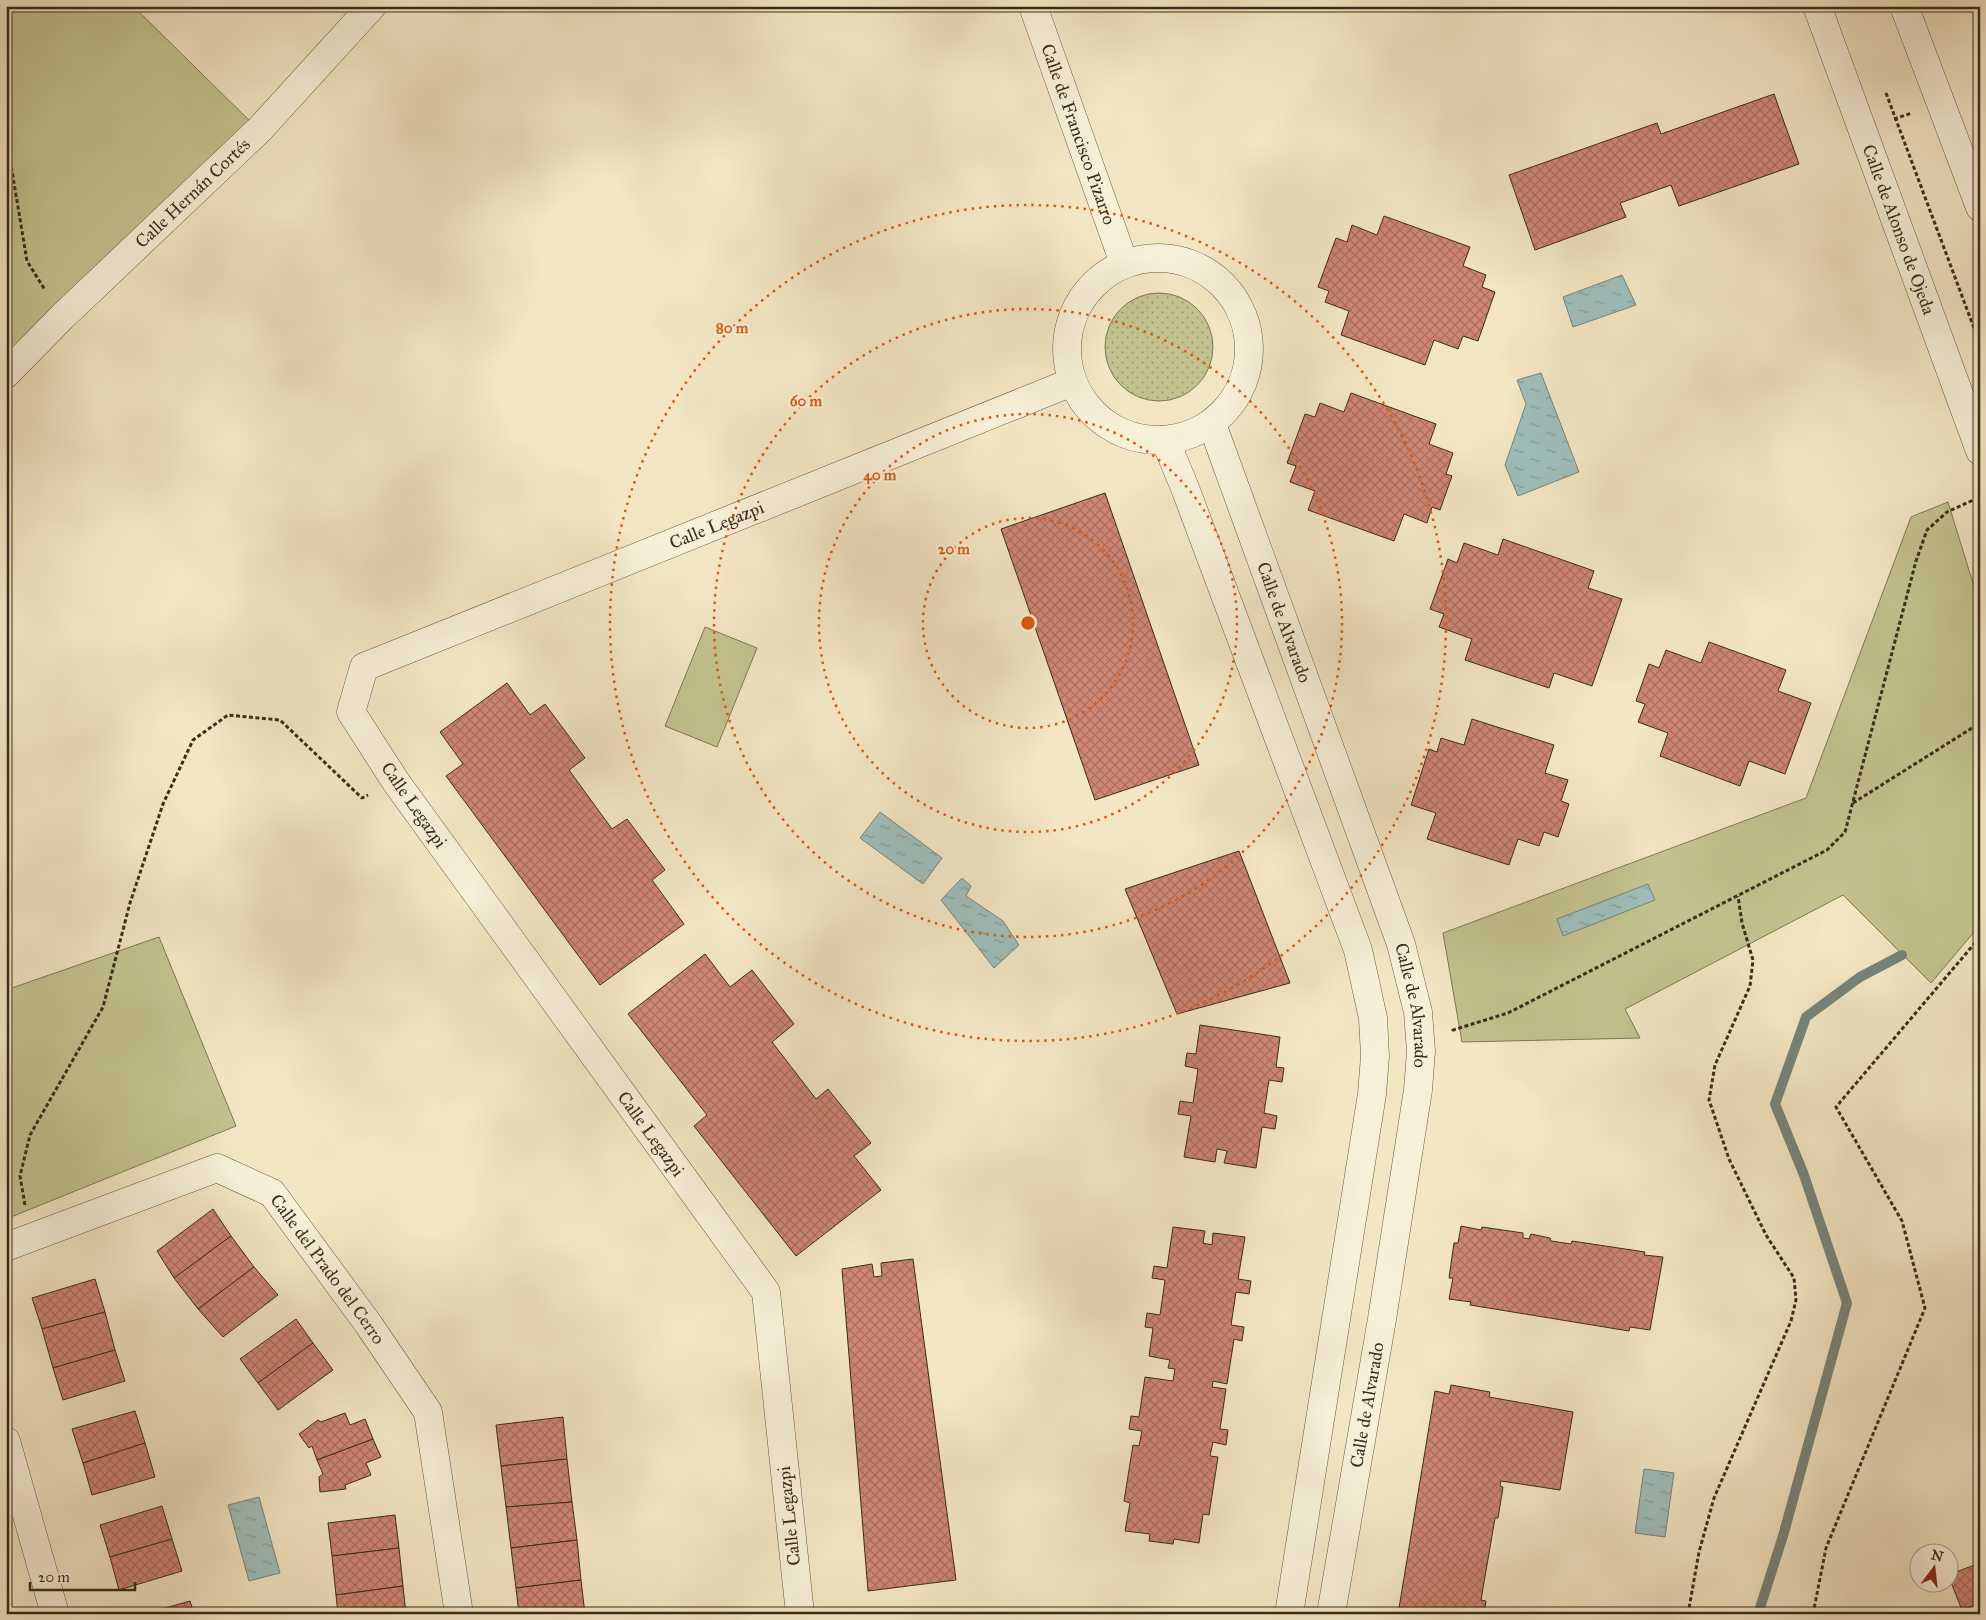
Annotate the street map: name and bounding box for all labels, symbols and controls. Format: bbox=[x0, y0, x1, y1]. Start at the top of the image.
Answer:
street label: Calle de Francisco Pizarro bbox=[1036, 41, 1121, 228]
street label: Calle Hernán Cortés bbox=[131, 133, 255, 253]
street label: Calle de Alonso de Ojeda bbox=[1858, 141, 1940, 318]
text: 80 m bbox=[716, 319, 749, 337]
text: 60 m bbox=[790, 392, 823, 410]
text: 40 m bbox=[864, 466, 897, 485]
street label: Calle Legazpi bbox=[666, 496, 767, 554]
text: 20 m bbox=[938, 540, 970, 558]
street label: Calle de Alvarado bbox=[1252, 559, 1316, 686]
centre of rings bbox=[1019, 614, 1037, 632]
street label: Calle Legazpi bbox=[375, 758, 452, 853]
street label: Calle de Alvarado bbox=[1390, 941, 1432, 1069]
street label: Calle Legazpi bbox=[612, 1087, 689, 1182]
street label: Calle del Prado del Cerro bbox=[265, 1190, 390, 1348]
street label: Calle de Alvarado bbox=[1345, 1341, 1389, 1469]
street label: Calle Legazpi bbox=[773, 1465, 806, 1567]
north arrow bbox=[1908, 1542, 1958, 1592]
text: N bbox=[1929, 1546, 1945, 1566]
scale bar bbox=[30, 1560, 135, 1592]
text: 20 m bbox=[38, 1568, 70, 1586]

